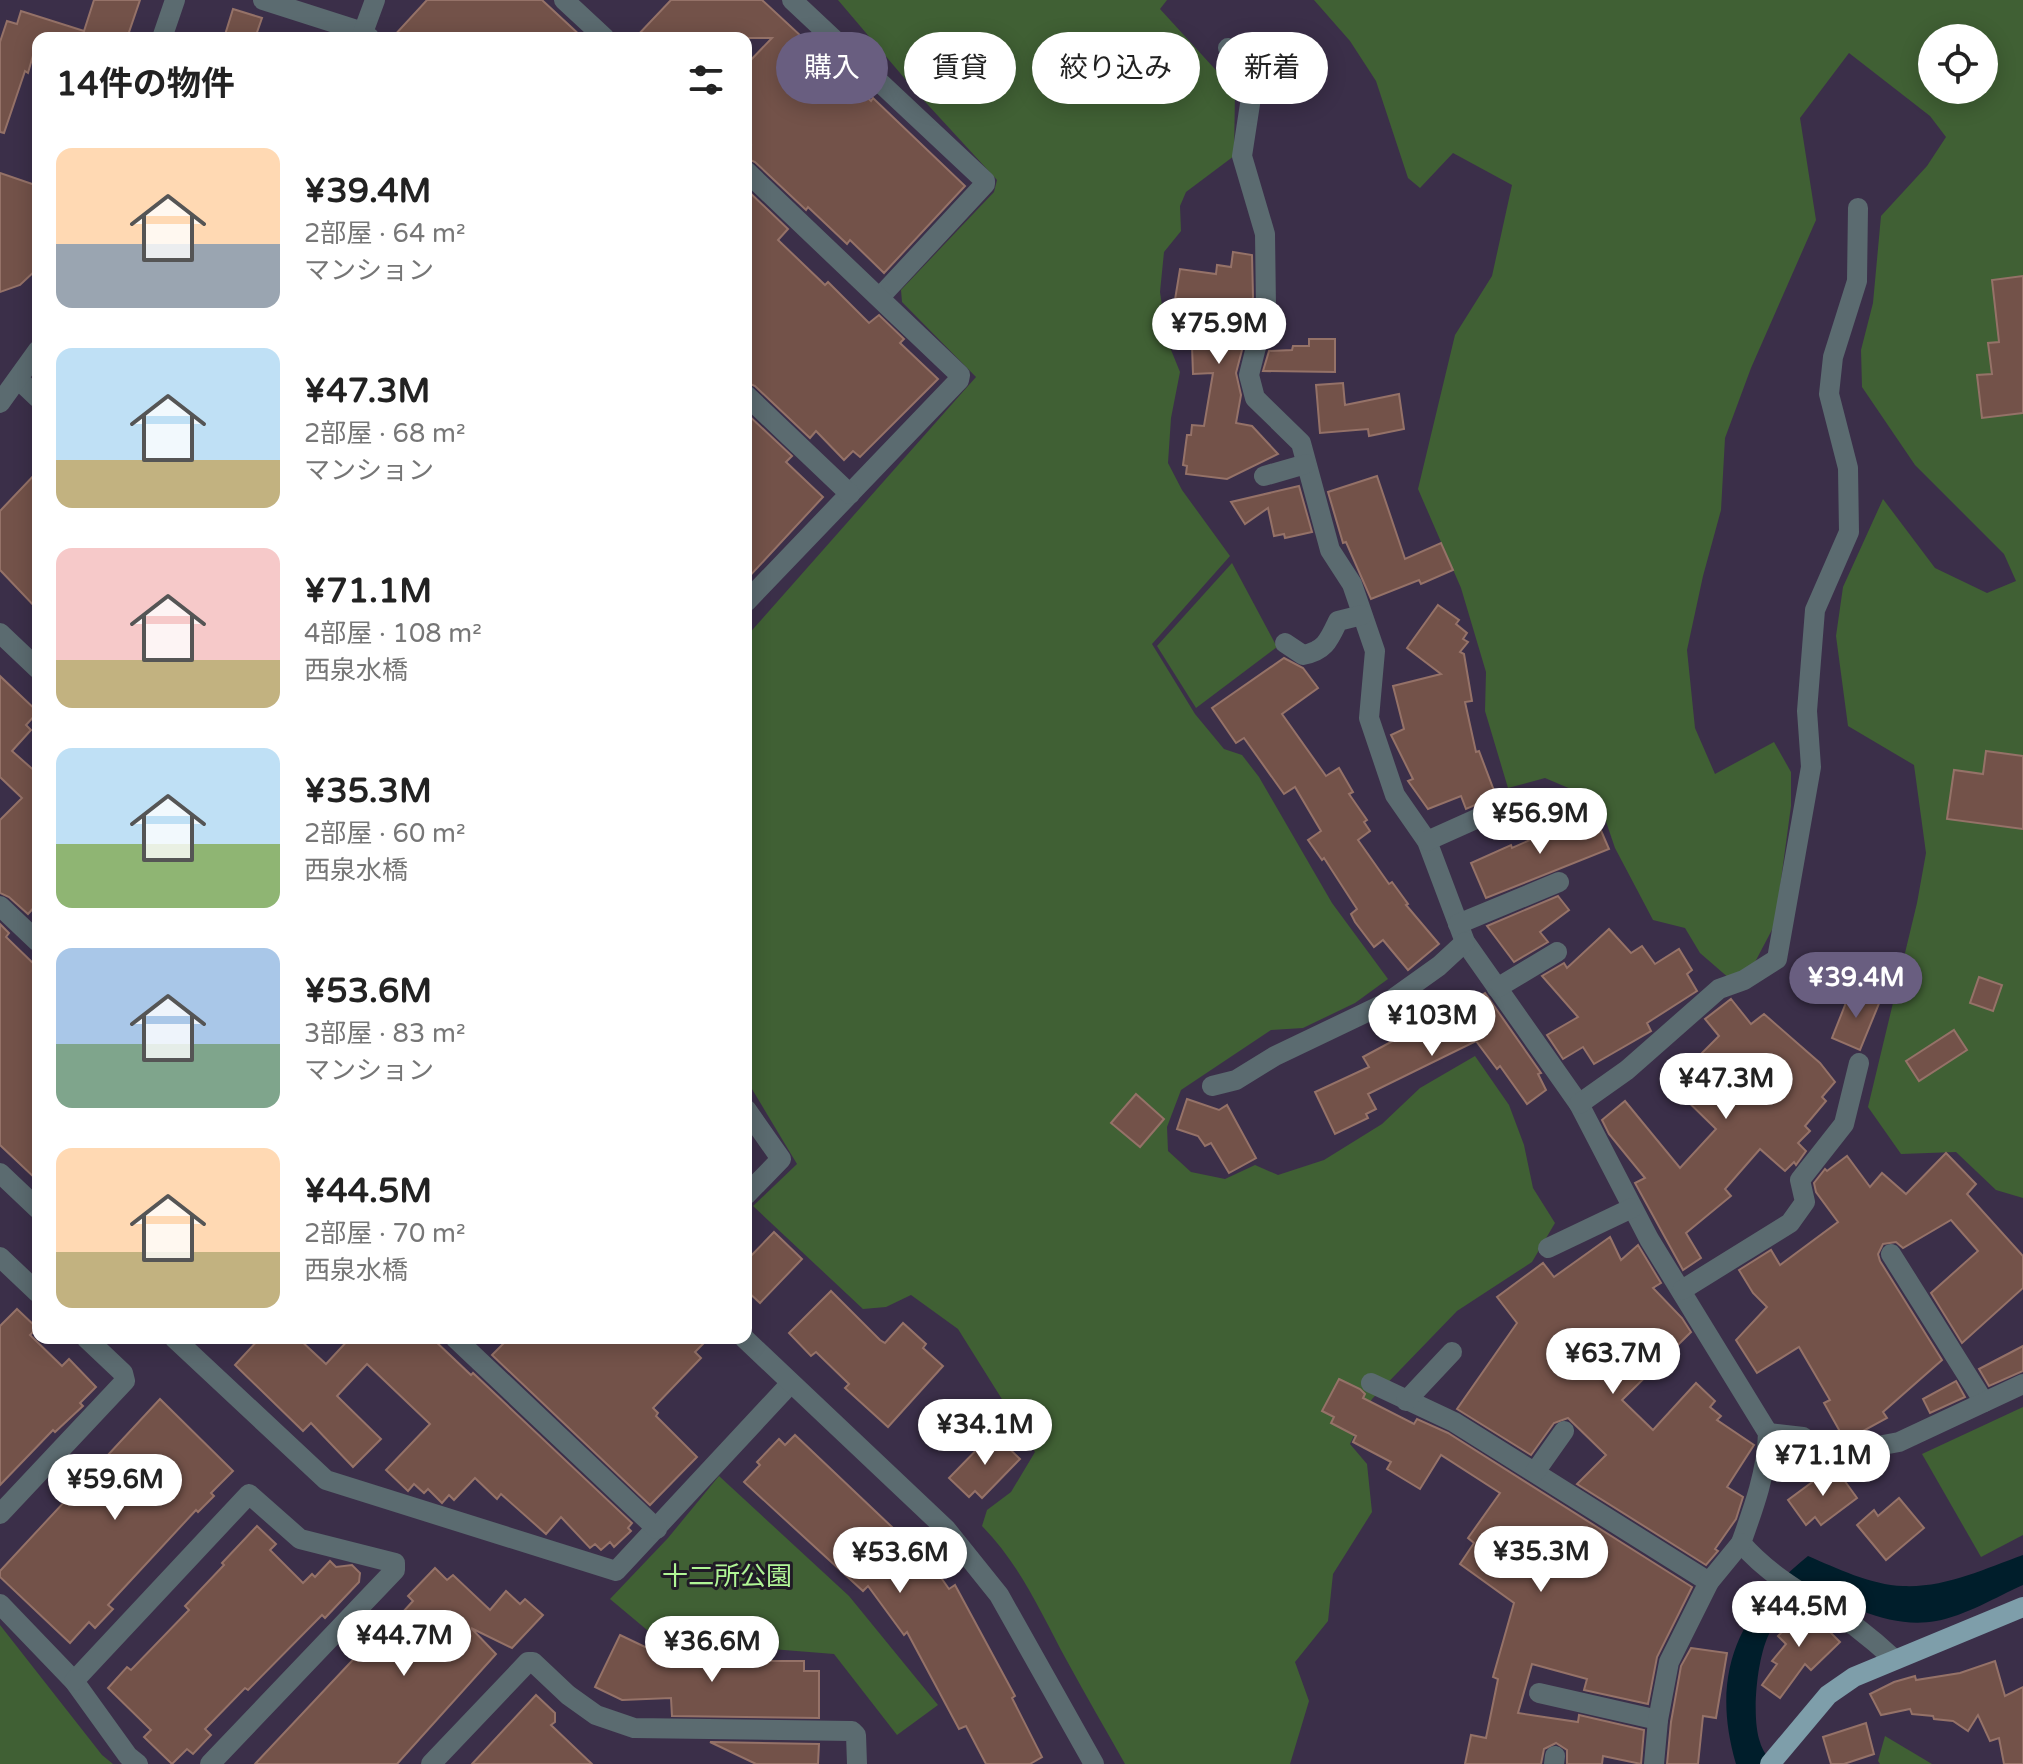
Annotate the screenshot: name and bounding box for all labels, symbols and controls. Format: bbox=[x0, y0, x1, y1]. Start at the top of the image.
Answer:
map controls bbox=[1918, 24, 1998, 104]
button: locate bbox=[1918, 24, 1998, 104]
chip: 購入 bbox=[776, 32, 888, 104]
chip: 賃貸 bbox=[904, 32, 1016, 104]
chip: 絞り込み bbox=[1032, 32, 1200, 104]
chip: 新着 bbox=[1216, 32, 1328, 104]
icon: filters bbox=[684, 58, 728, 102]
text: 14件の物件 bbox=[56, 64, 235, 105]
text: ¥39.4M bbox=[304, 171, 431, 212]
icon: home bbox=[120, 180, 216, 276]
text: 2部屋 · 64 m² bbox=[304, 218, 466, 249]
text: マンション bbox=[304, 255, 434, 286]
pin: ¥75.9M bbox=[1154, 298, 1284, 366]
text: ¥75.9M bbox=[1170, 308, 1268, 339]
text: ¥47.3M bbox=[304, 371, 430, 412]
icon: home bbox=[120, 380, 216, 476]
text: 2部屋 · 68 m² bbox=[304, 418, 466, 449]
text: マンション bbox=[304, 455, 434, 486]
text: ¥71.1M bbox=[304, 571, 432, 612]
icon: home bbox=[120, 580, 216, 676]
text: 4部屋 · 108 m² bbox=[304, 618, 482, 649]
text: 西泉水橋 bbox=[304, 655, 408, 686]
text: ¥35.3M bbox=[304, 771, 432, 812]
icon: home bbox=[120, 780, 216, 876]
pin: ¥56.9M bbox=[1475, 788, 1605, 856]
text: ¥56.9M bbox=[1491, 798, 1589, 829]
text: 2部屋 · 60 m² bbox=[304, 818, 466, 849]
text: 西泉水橋 bbox=[304, 855, 408, 886]
pin: ¥39.4M bbox=[1791, 952, 1921, 1020]
text: ¥39.4M bbox=[1807, 962, 1905, 993]
text: ¥53.6M bbox=[304, 971, 432, 1012]
icon: home bbox=[120, 980, 216, 1076]
pin: ¥103M bbox=[1376, 990, 1488, 1058]
text: ¥103M bbox=[1386, 1000, 1478, 1031]
text: 3部屋 · 83 m² bbox=[304, 1018, 466, 1049]
pin: ¥47.3M bbox=[1661, 1053, 1791, 1121]
text: マンション bbox=[304, 1055, 434, 1086]
text: ¥47.3M bbox=[1678, 1063, 1774, 1094]
text: ¥44.5M bbox=[304, 1171, 432, 1212]
icon: home bbox=[120, 1180, 216, 1276]
text: 2部屋 · 70 m² bbox=[304, 1218, 466, 1249]
text: 西泉水橋 bbox=[304, 1255, 408, 1286]
pin: ¥63.7M bbox=[1548, 1328, 1678, 1396]
text: ¥63.7M bbox=[1564, 1338, 1662, 1369]
pin: ¥34.1M bbox=[920, 1399, 1050, 1467]
text: ¥34.1M bbox=[936, 1409, 1034, 1440]
pin: ¥71.1M bbox=[1758, 1430, 1888, 1498]
text: ¥71.1M bbox=[1774, 1440, 1872, 1471]
pin: ¥59.6M bbox=[50, 1454, 180, 1522]
text: ¥59.6M bbox=[66, 1464, 164, 1495]
pin: ¥35.3M bbox=[1476, 1526, 1606, 1594]
pin: ¥53.6M bbox=[835, 1527, 965, 1595]
text: ¥35.3M bbox=[1492, 1536, 1590, 1567]
text: ¥53.6M bbox=[851, 1537, 949, 1568]
park label: 十二所公園 bbox=[662, 1561, 792, 1592]
pin: ¥44.5M bbox=[1734, 1581, 1864, 1649]
text: ¥44.5M bbox=[1750, 1591, 1848, 1622]
pin: ¥44.7M bbox=[339, 1610, 469, 1678]
pin: ¥36.6M bbox=[647, 1616, 777, 1684]
text: ¥44.7M bbox=[355, 1620, 453, 1651]
text: ¥36.6M bbox=[663, 1626, 761, 1657]

